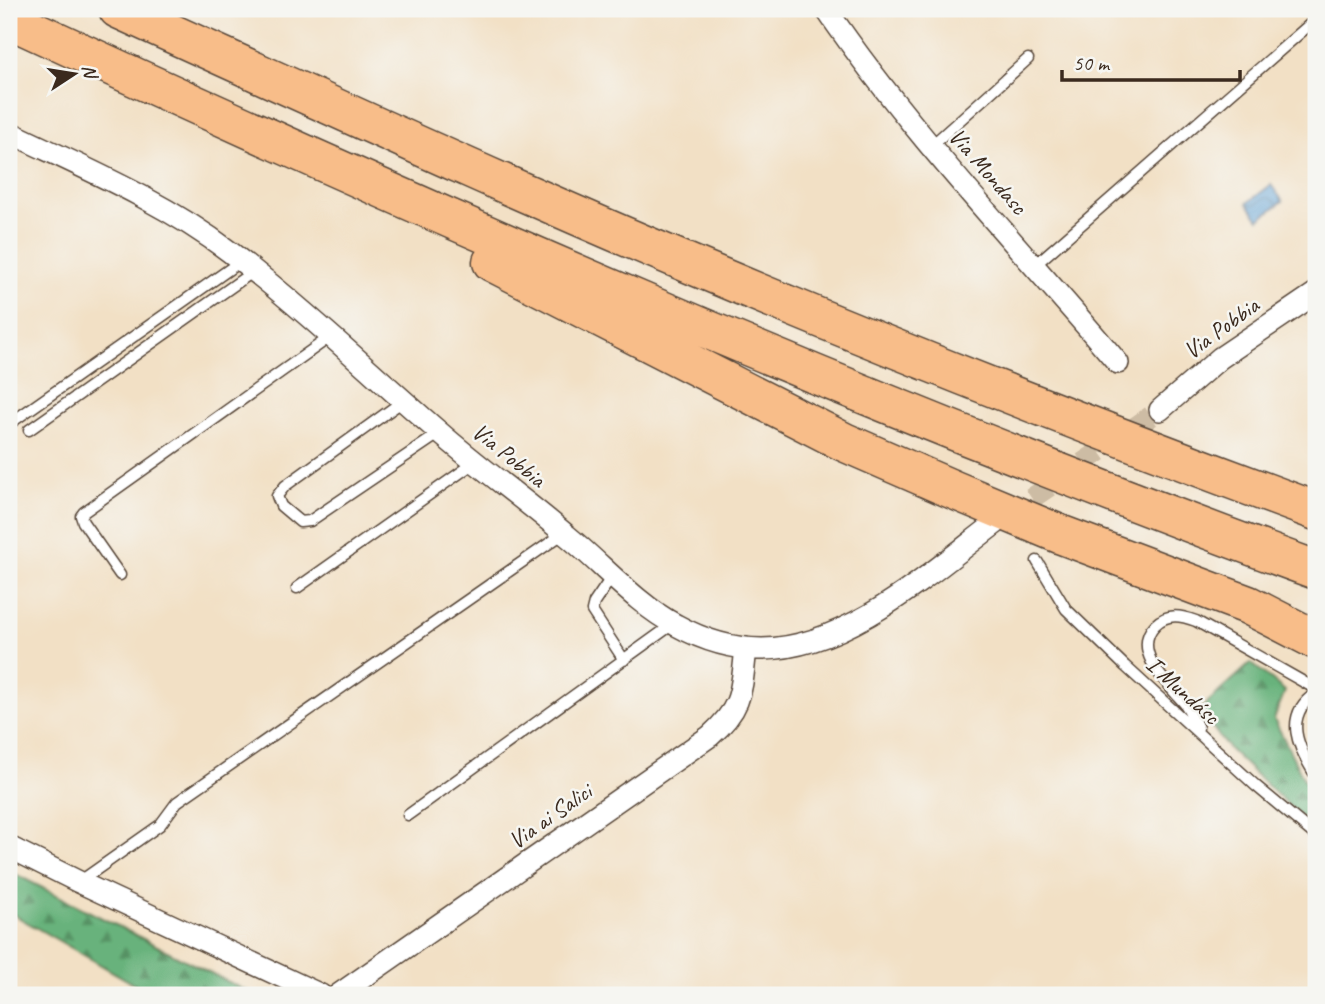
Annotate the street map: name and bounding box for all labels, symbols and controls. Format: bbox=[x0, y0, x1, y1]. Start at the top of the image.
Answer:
north arrow bbox=[38, 38, 108, 108]
scale bar bbox=[1062, 38, 1241, 82]
text: 50 m bbox=[1073, 50, 1111, 76]
text: N bbox=[77, 62, 103, 82]
street label: Via Mondasc bbox=[942, 122, 1035, 222]
street label: Via Pobbia bbox=[1177, 290, 1266, 365]
street label: Via Pobbia bbox=[466, 416, 553, 495]
street label: I Mundásc bbox=[1140, 649, 1227, 732]
street label: Via ai Salici bbox=[503, 775, 599, 855]

